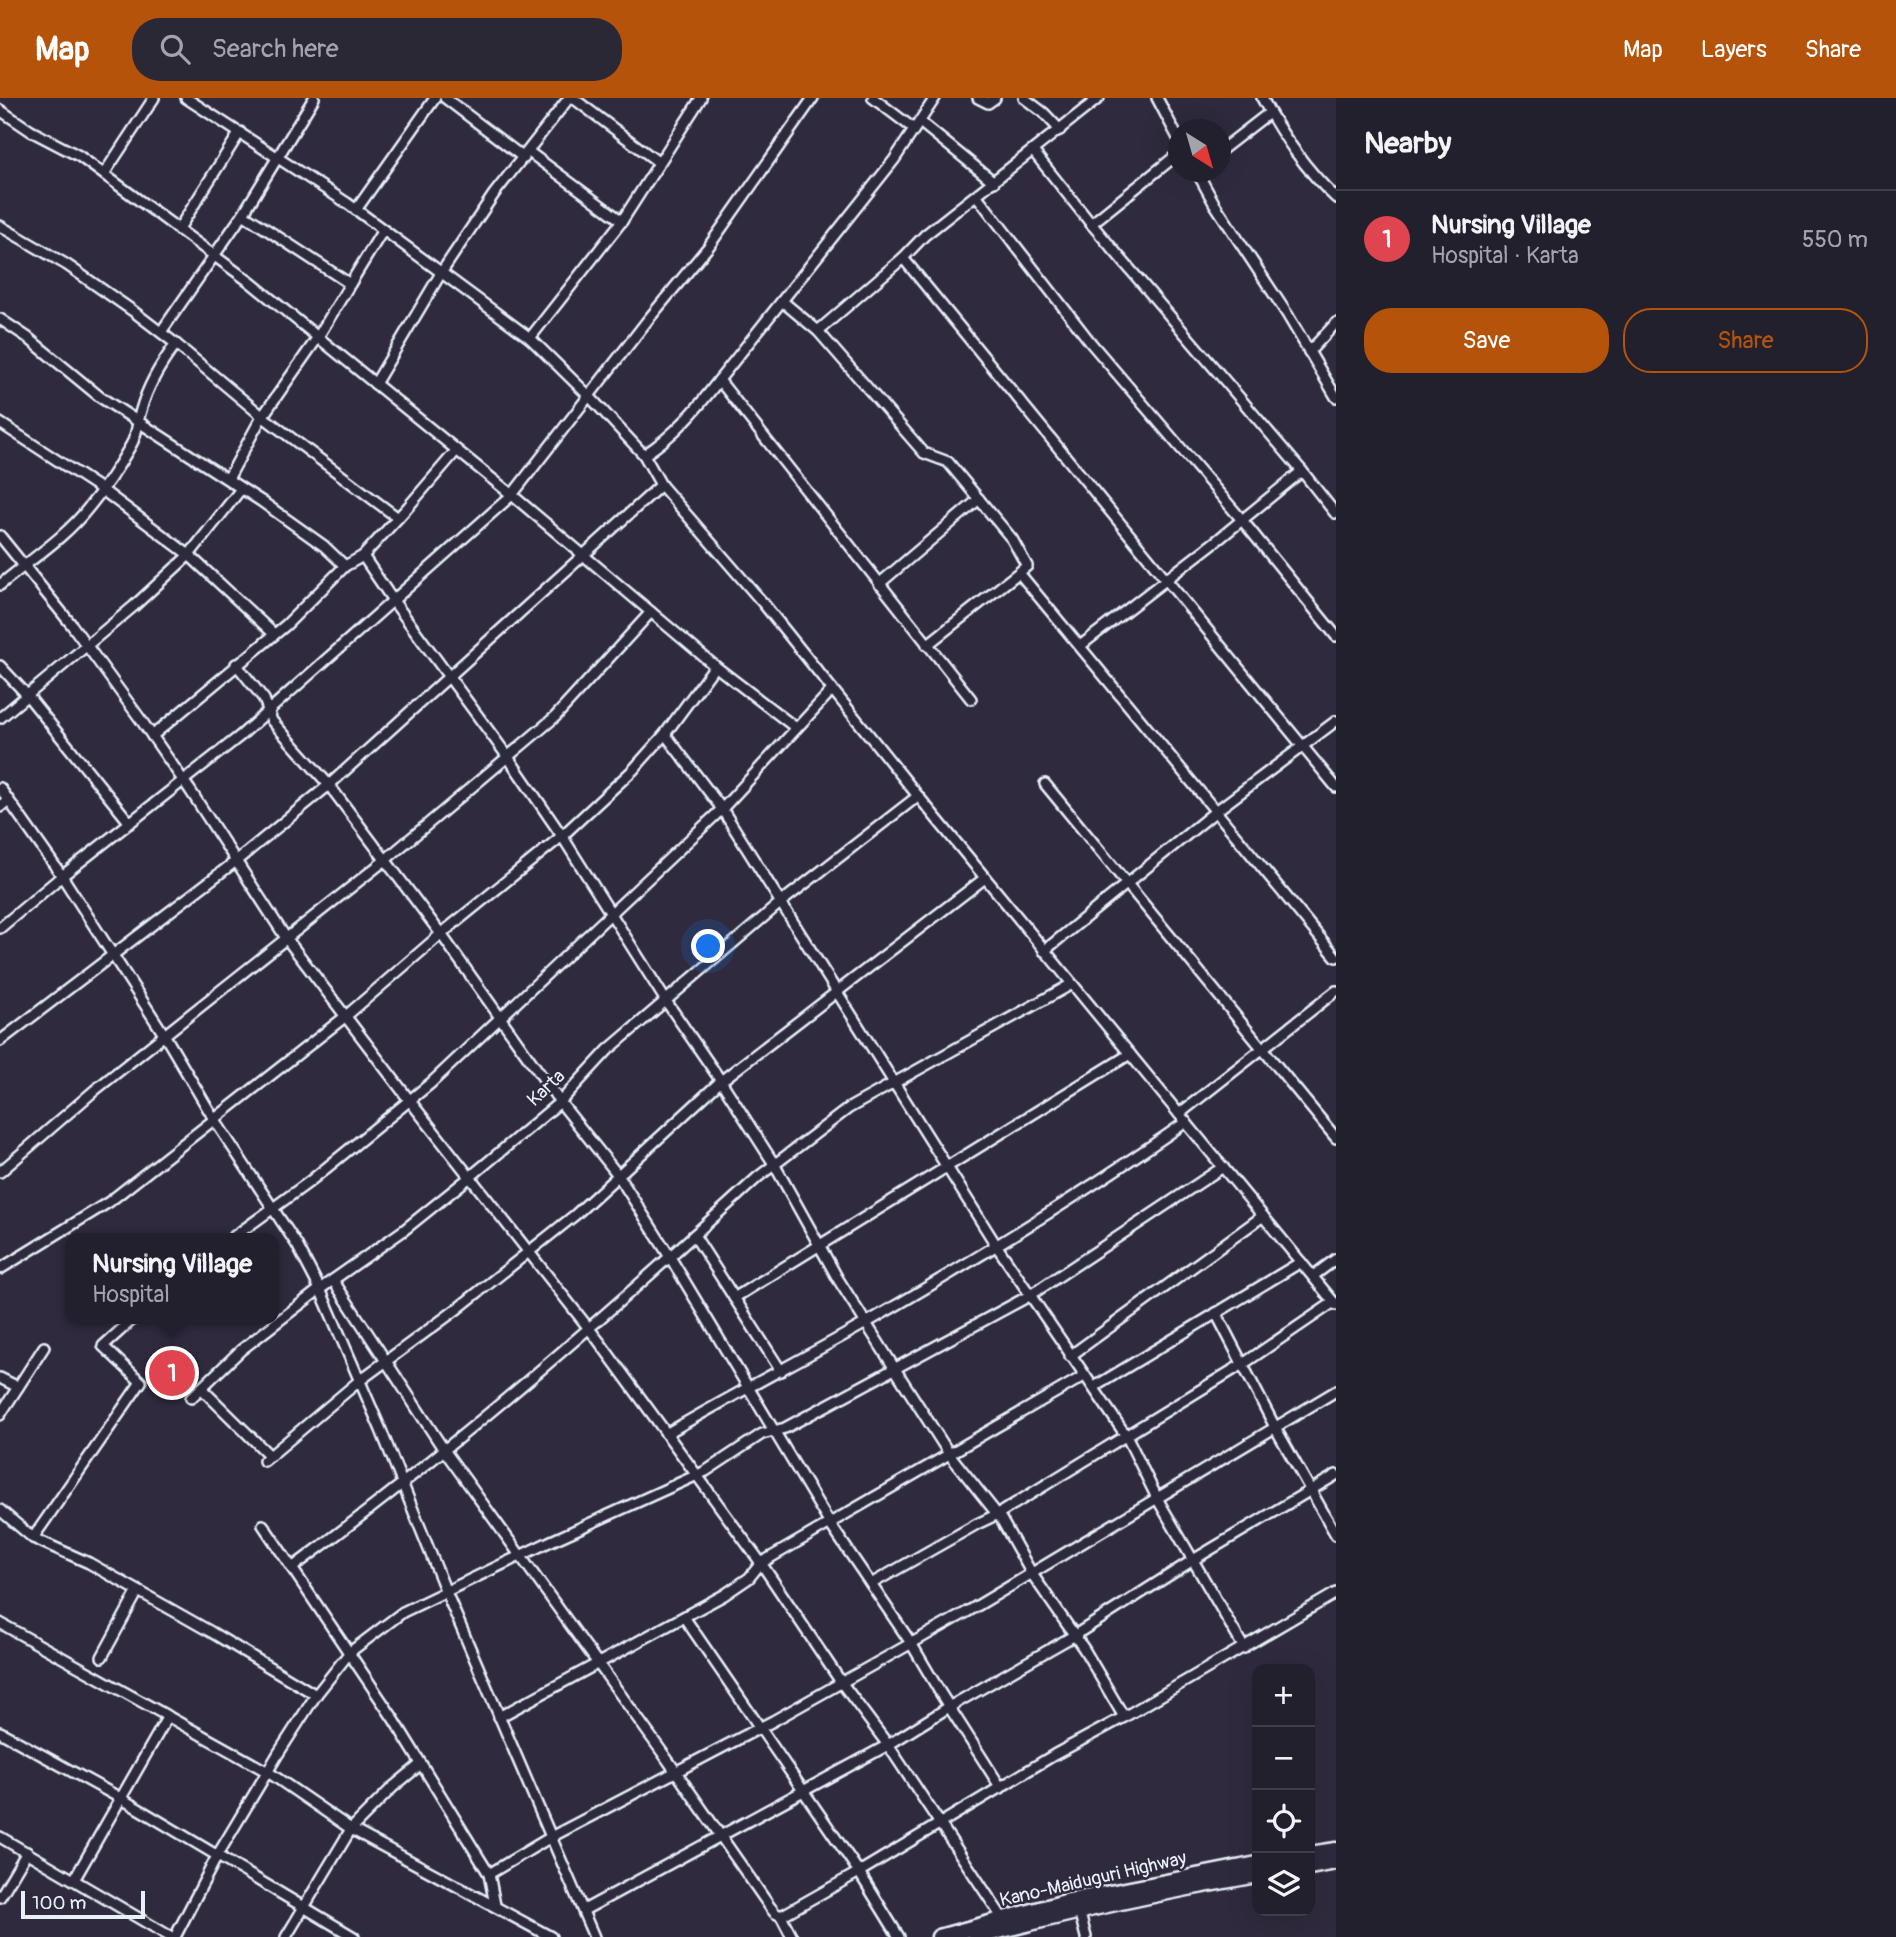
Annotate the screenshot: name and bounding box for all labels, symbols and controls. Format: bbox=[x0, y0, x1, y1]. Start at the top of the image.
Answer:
search box bbox=[132, 18, 622, 81]
text: Map bbox=[35, 29, 90, 70]
icon: search bbox=[156, 30, 194, 68]
text: Search here bbox=[212, 33, 339, 65]
text: Map bbox=[1623, 35, 1663, 64]
text: Layers bbox=[1701, 35, 1767, 64]
text: Share bbox=[1805, 35, 1861, 64]
north arrow bbox=[1168, 119, 1231, 182]
text: Nearby bbox=[1364, 125, 1451, 162]
text: Nursing Village bbox=[1431, 209, 1591, 241]
text: 1 bbox=[1383, 225, 1392, 254]
text: 550 m bbox=[1802, 225, 1868, 254]
text: Hospital · Karta bbox=[1431, 241, 1579, 270]
button: Save bbox=[1364, 308, 1609, 373]
button: Share bbox=[1623, 308, 1868, 373]
your location bbox=[691, 929, 725, 963]
street label: Karta bbox=[522, 1064, 570, 1112]
popup bbox=[65, 1233, 279, 1324]
text: Nursing Village bbox=[92, 1248, 252, 1280]
text: Hospital bbox=[92, 1280, 170, 1309]
pin: 1 bbox=[149, 1347, 195, 1399]
map controls bbox=[1252, 1664, 1315, 1916]
button: + bbox=[1252, 1664, 1315, 1727]
button: − bbox=[1252, 1727, 1315, 1790]
button: locate bbox=[1252, 1790, 1315, 1853]
street label: Kano-Maiduguri Highway bbox=[997, 1846, 1189, 1912]
button: layers bbox=[1252, 1853, 1315, 1916]
scale bar bbox=[21, 1888, 145, 1920]
text: 100 m bbox=[32, 1891, 86, 1915]

